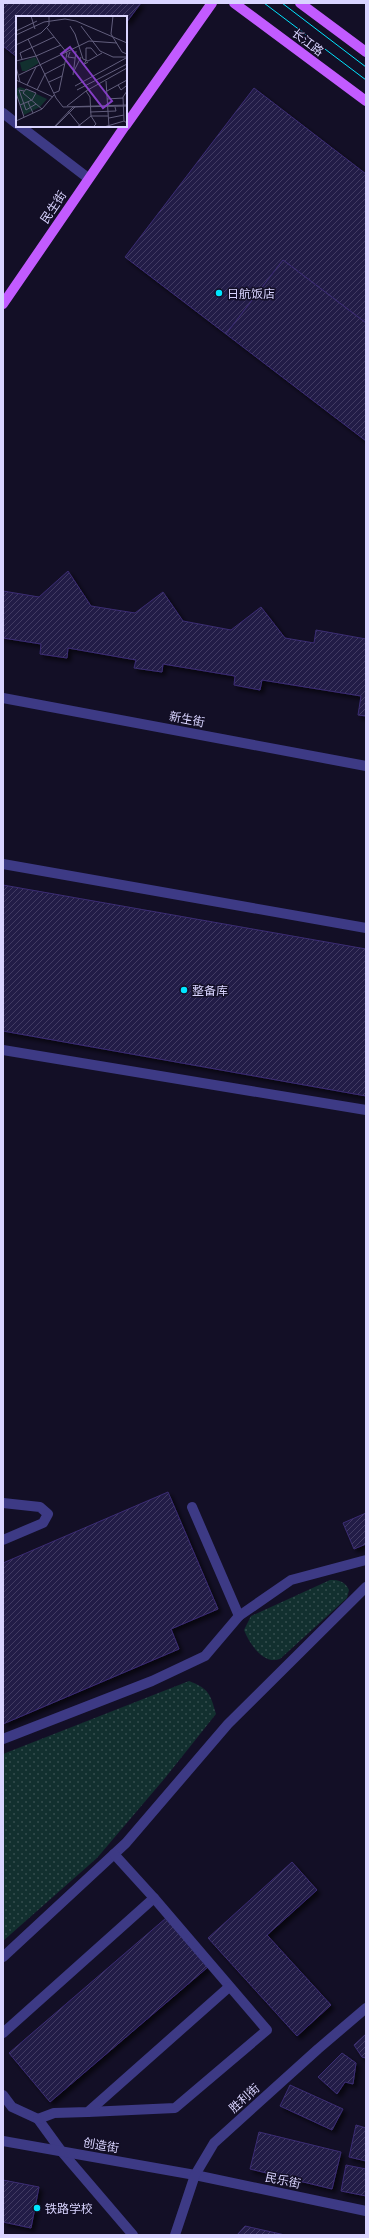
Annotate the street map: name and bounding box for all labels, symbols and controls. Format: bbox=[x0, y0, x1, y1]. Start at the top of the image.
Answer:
inset map bbox=[16, 16, 127, 127]
street label: 长江路 bbox=[289, 24, 327, 60]
street label: 民生街 bbox=[36, 187, 70, 227]
place label: 日航饭店 bbox=[227, 285, 275, 302]
marker: 日航饭店 bbox=[214, 288, 224, 298]
street label: 新生街 bbox=[168, 707, 206, 731]
place label: 整备库 bbox=[192, 982, 228, 999]
marker: 整备库 bbox=[179, 985, 189, 995]
street label: 胜利街 bbox=[225, 2080, 263, 2116]
street label: 创造街 bbox=[82, 2134, 120, 2156]
street label: 民乐街 bbox=[264, 2168, 302, 2192]
place label: 铁路学校 bbox=[45, 2200, 93, 2217]
marker: 铁路学校 bbox=[32, 2203, 42, 2213]

